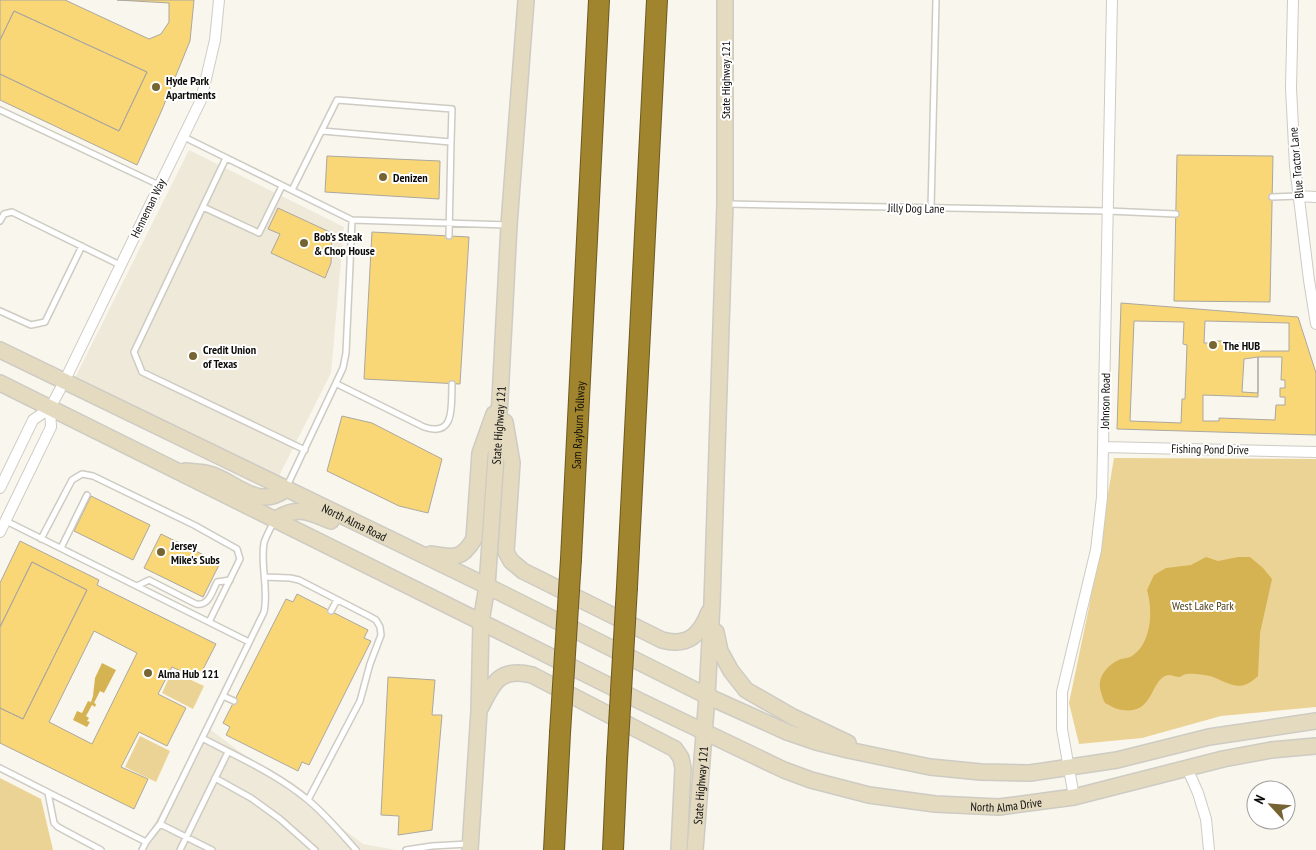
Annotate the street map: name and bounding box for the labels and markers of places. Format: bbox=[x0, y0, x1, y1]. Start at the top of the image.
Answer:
place label: Hyde Park Apartments bbox=[165, 73, 216, 102]
marker: Hyde Park Apartments bbox=[150, 81, 162, 93]
place label: Denizen bbox=[393, 170, 428, 185]
marker: Denizen bbox=[377, 171, 389, 183]
place label: Bob's Steak & Chop House bbox=[314, 229, 375, 258]
marker: Bob's Steak & Chop House bbox=[298, 237, 310, 249]
place label: The HUB bbox=[1223, 338, 1260, 353]
marker: The HUB bbox=[1207, 339, 1219, 351]
place label: Credit Union of Texas bbox=[203, 342, 256, 371]
marker: Credit Union of Texas bbox=[187, 350, 199, 362]
place label: Jersey Mike's Subs bbox=[170, 538, 220, 567]
marker: Jersey Mike's Subs bbox=[155, 546, 167, 558]
place label: Alma Hub 121 bbox=[157, 666, 219, 681]
marker: Alma Hub 121 bbox=[142, 667, 154, 679]

